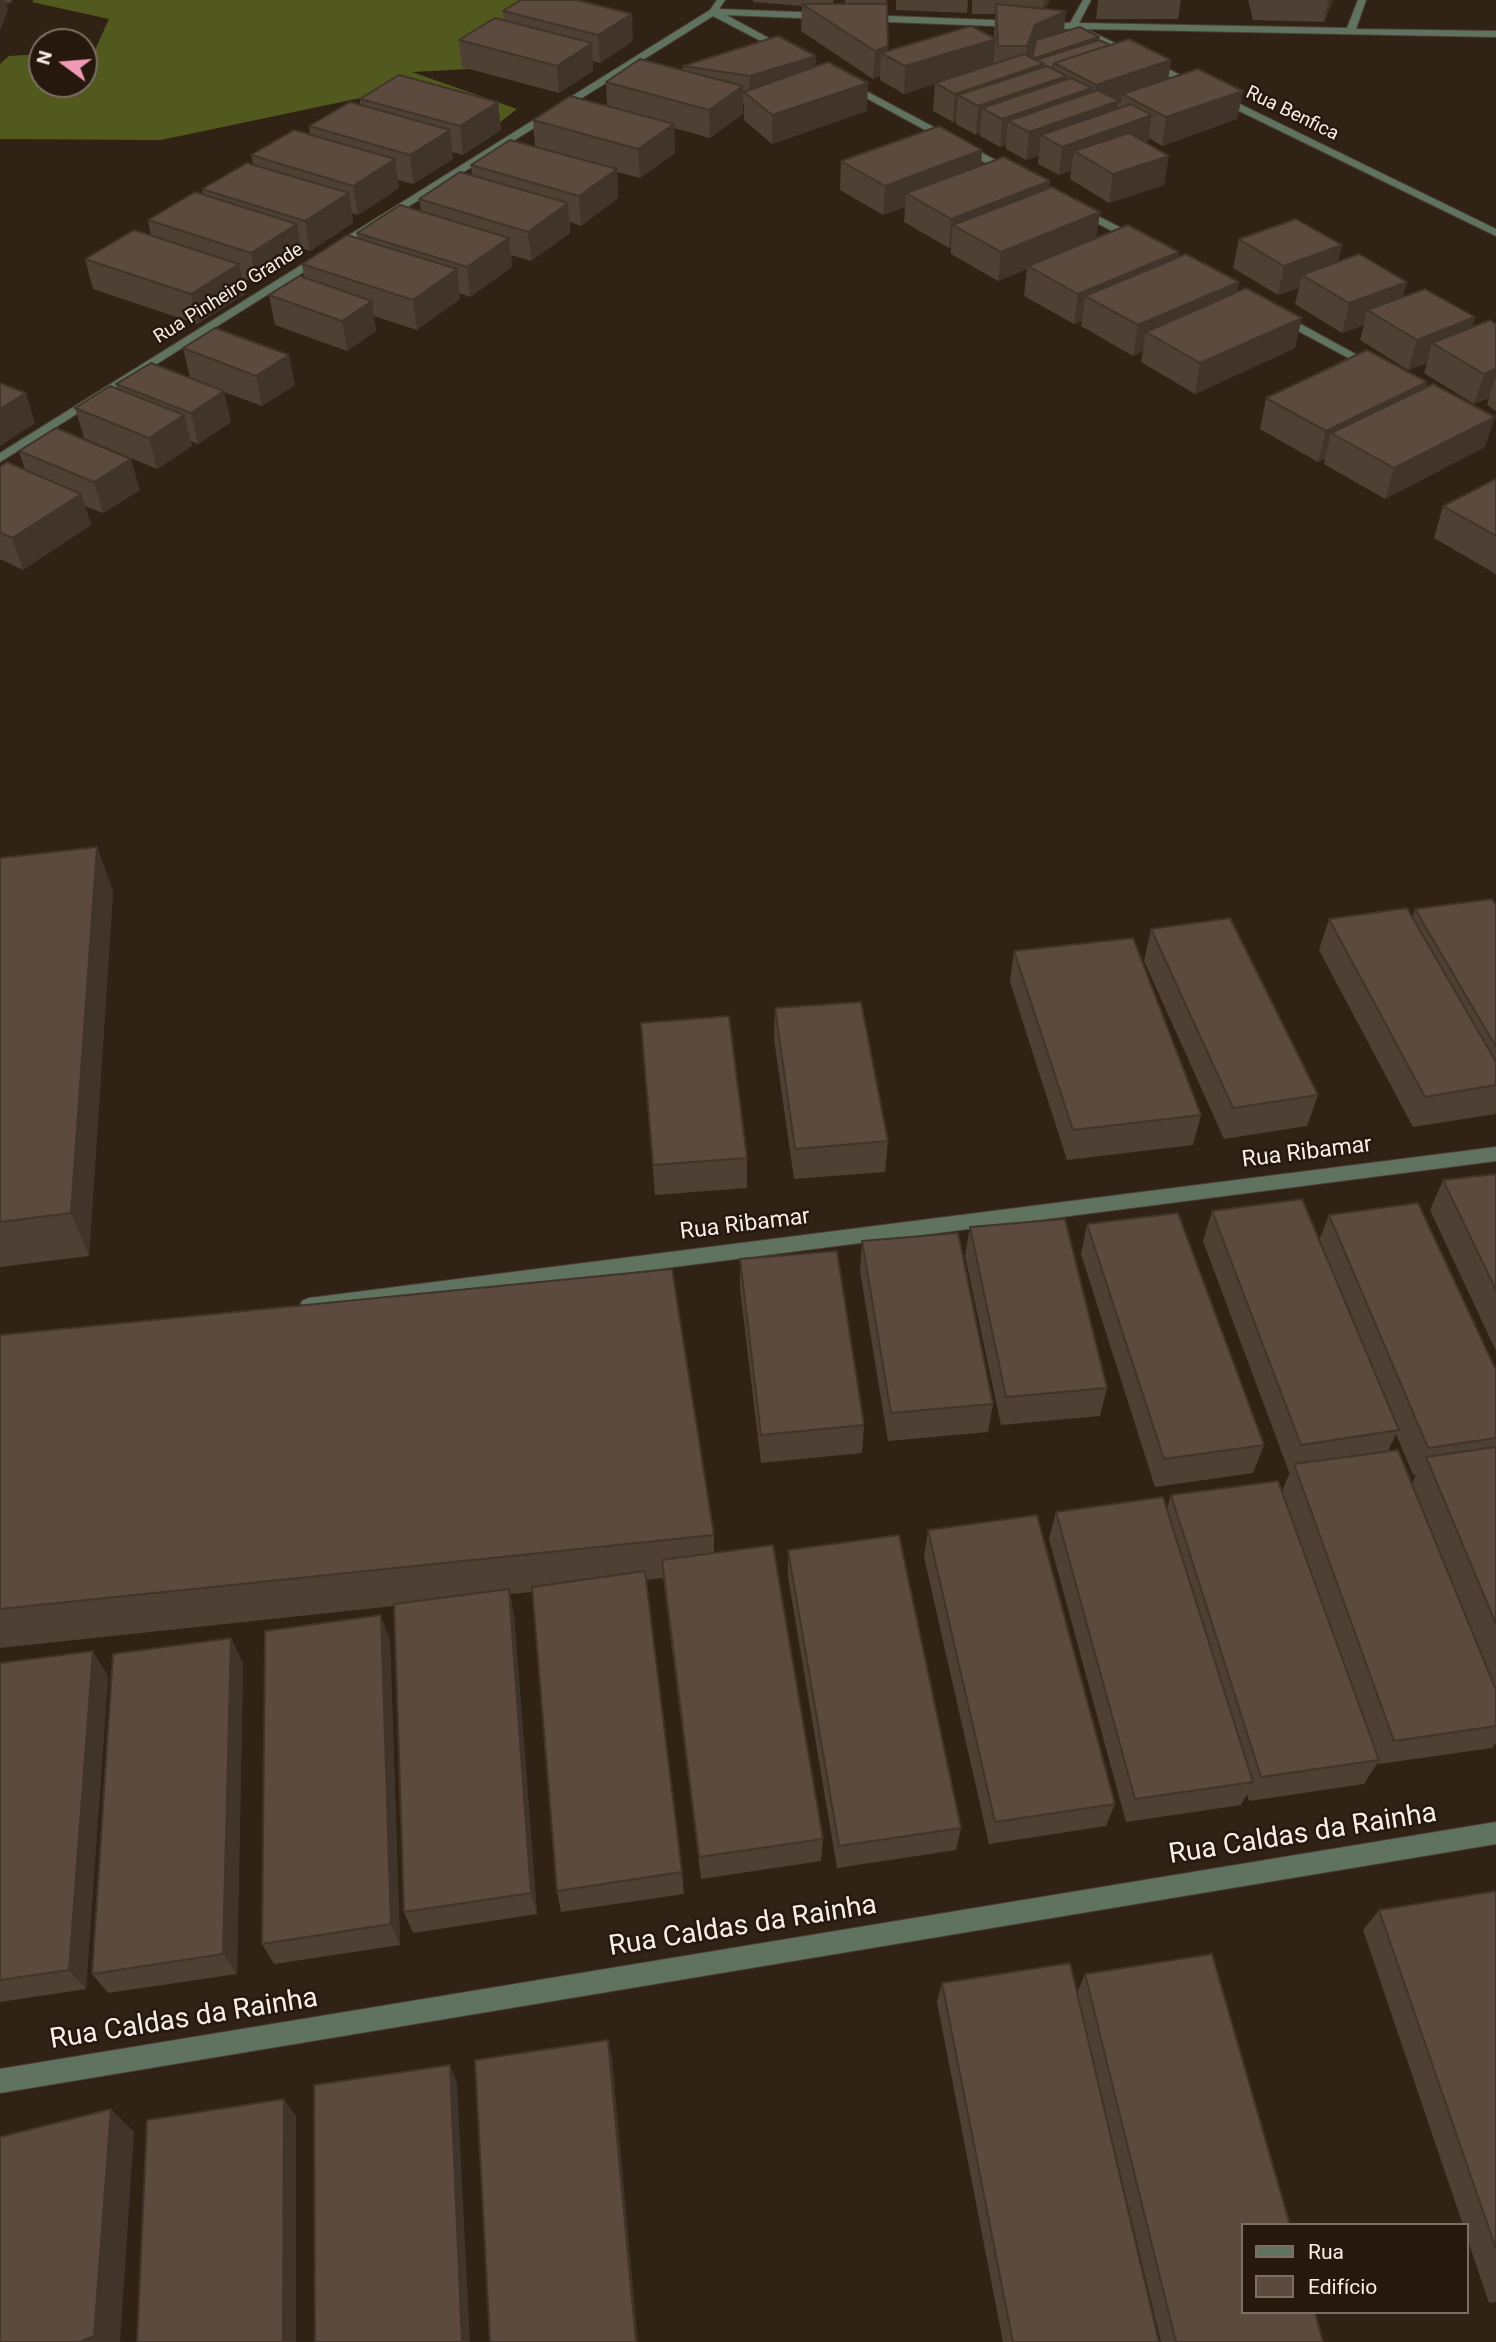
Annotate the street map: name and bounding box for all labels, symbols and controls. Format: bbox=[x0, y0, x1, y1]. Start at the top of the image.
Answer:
north arrow bbox=[28, 28, 98, 98]
text: N bbox=[31, 48, 57, 67]
street label: Rua Benfica bbox=[1242, 82, 1342, 146]
street label: Rua Pinheiro Grande bbox=[150, 239, 308, 349]
street label: Rua Ribamar bbox=[1240, 1131, 1374, 1175]
street label: Rua Ribamar bbox=[678, 1203, 812, 1247]
street label: Rua Caldas da Rainha bbox=[1167, 1797, 1439, 1873]
street label: Rua Caldas da Rainha bbox=[607, 1889, 879, 1965]
street label: Rua Caldas da Rainha bbox=[48, 1982, 320, 2058]
legend bbox=[1240, 2223, 1468, 2314]
text: Rua bbox=[1308, 2240, 1344, 2264]
text: Edifício bbox=[1308, 2275, 1377, 2299]

